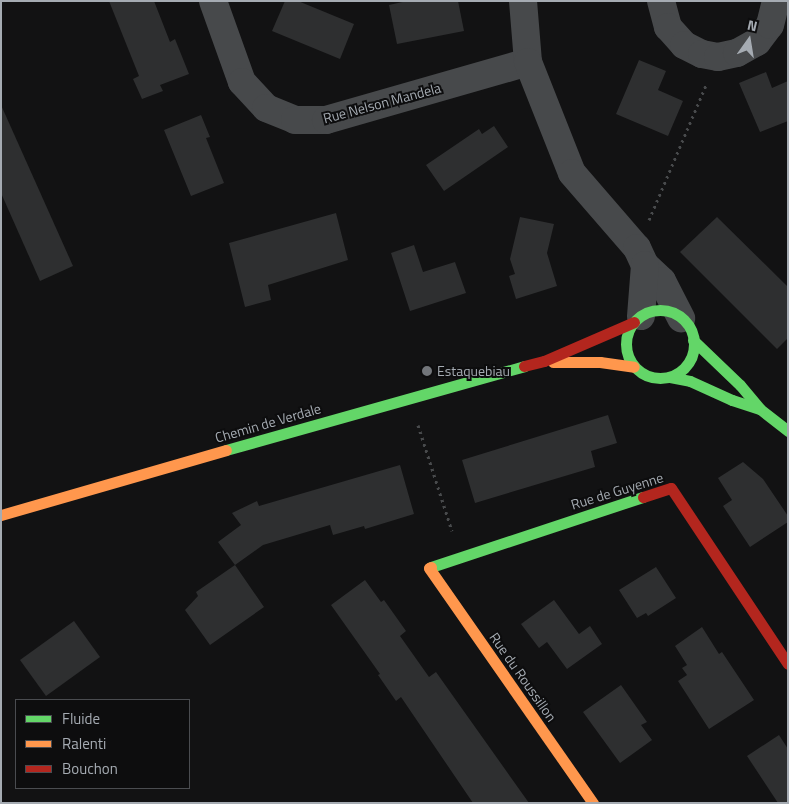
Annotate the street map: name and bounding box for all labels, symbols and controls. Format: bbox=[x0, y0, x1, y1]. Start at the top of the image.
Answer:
text: N bbox=[745, 14, 760, 36]
north arrow bbox=[724, 15, 774, 65]
street label: Rue Nelson Mandela bbox=[321, 79, 443, 127]
place label: Estaquebiau bbox=[437, 363, 510, 379]
marker: Estaquebiau bbox=[421, 365, 433, 377]
street label: Chemin de Verdale bbox=[213, 400, 323, 446]
street label: Rue de Guyenne bbox=[569, 469, 665, 513]
street label: Rue du Roussillon bbox=[486, 629, 560, 725]
legend bbox=[15, 699, 190, 789]
text: Fluide bbox=[62, 707, 100, 730]
text: Ralenti bbox=[62, 732, 106, 755]
text: Bouchon bbox=[62, 757, 118, 780]

